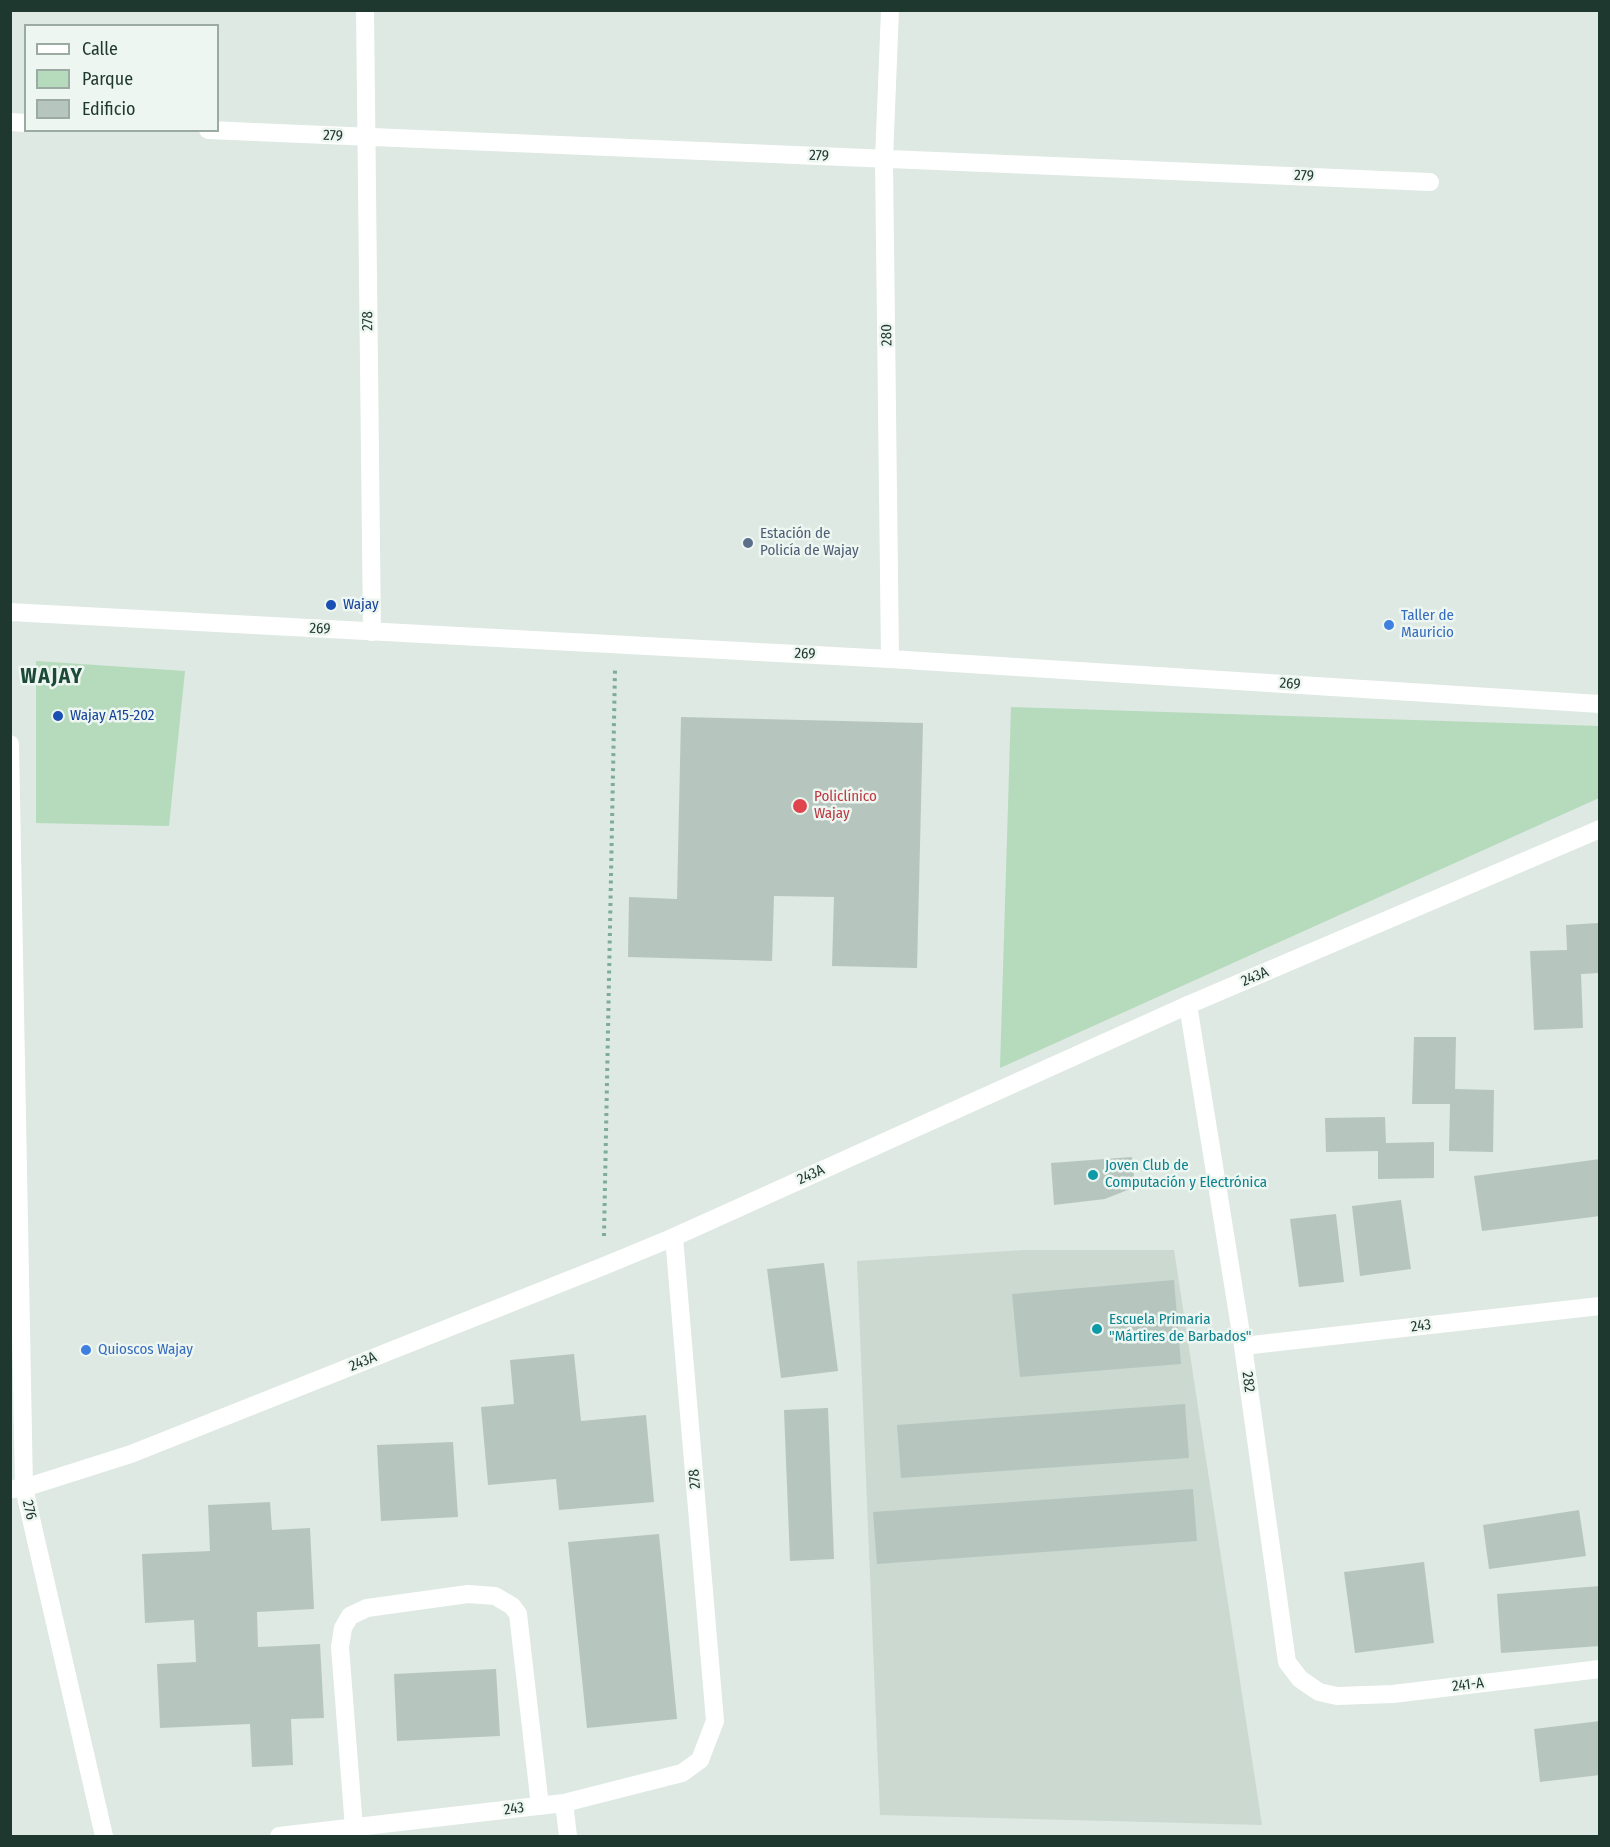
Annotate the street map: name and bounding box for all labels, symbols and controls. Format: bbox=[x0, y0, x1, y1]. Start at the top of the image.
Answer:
legend bbox=[24, 24, 219, 132]
text: Calle bbox=[82, 38, 118, 60]
text: Parque bbox=[82, 68, 133, 90]
text: Edificio bbox=[82, 98, 135, 120]
street label: 279 bbox=[323, 127, 343, 145]
street label: 279 bbox=[809, 147, 829, 165]
street label: 279 bbox=[1294, 167, 1314, 185]
street label: 278 bbox=[359, 311, 377, 331]
street label: 280 bbox=[878, 324, 896, 346]
place label: Estación de Policía de Wajay bbox=[760, 525, 859, 560]
marker: Estación de Policía de Wajay bbox=[741, 536, 755, 550]
place label: Wajay bbox=[343, 596, 379, 614]
marker: Wajay bbox=[324, 598, 338, 612]
place label: Taller de Mauricio bbox=[1401, 607, 1454, 642]
marker: Taller de Mauricio bbox=[1382, 618, 1396, 632]
street label: 269 bbox=[309, 619, 331, 639]
street label: 269 bbox=[794, 644, 816, 664]
district label: WAJAY bbox=[21, 664, 83, 690]
street label: 269 bbox=[1279, 674, 1301, 694]
place label: Wajay A15-202 bbox=[70, 707, 154, 725]
marker: Wajay A15-202 bbox=[51, 709, 65, 723]
place label: Policlínico Wajay bbox=[814, 788, 877, 823]
marker: Policlínico Wajay bbox=[791, 797, 809, 815]
street label: 243A bbox=[1239, 963, 1271, 991]
place label: Joven Club de Computación y Electrónica bbox=[1105, 1157, 1267, 1192]
street label: 243A bbox=[795, 1161, 827, 1189]
marker: Joven Club de Computación y Electrónica bbox=[1086, 1168, 1100, 1182]
place label: Escuela Primaria "Mártires de Barbados" bbox=[1109, 1311, 1251, 1346]
street label: 243 bbox=[1410, 1316, 1432, 1336]
marker: Escuela Primaria "Mártires de Barbados" bbox=[1090, 1322, 1104, 1336]
place label: Quioscos Wajay bbox=[98, 1341, 193, 1359]
marker: Quioscos Wajay bbox=[79, 1343, 93, 1357]
street label: 243A bbox=[347, 1348, 379, 1376]
street label: 282 bbox=[1238, 1371, 1258, 1393]
street label: 278 bbox=[685, 1468, 705, 1490]
street label: 276 bbox=[18, 1498, 40, 1522]
street label: 241-A bbox=[1451, 1674, 1485, 1696]
street label: 243 bbox=[503, 1799, 525, 1819]

